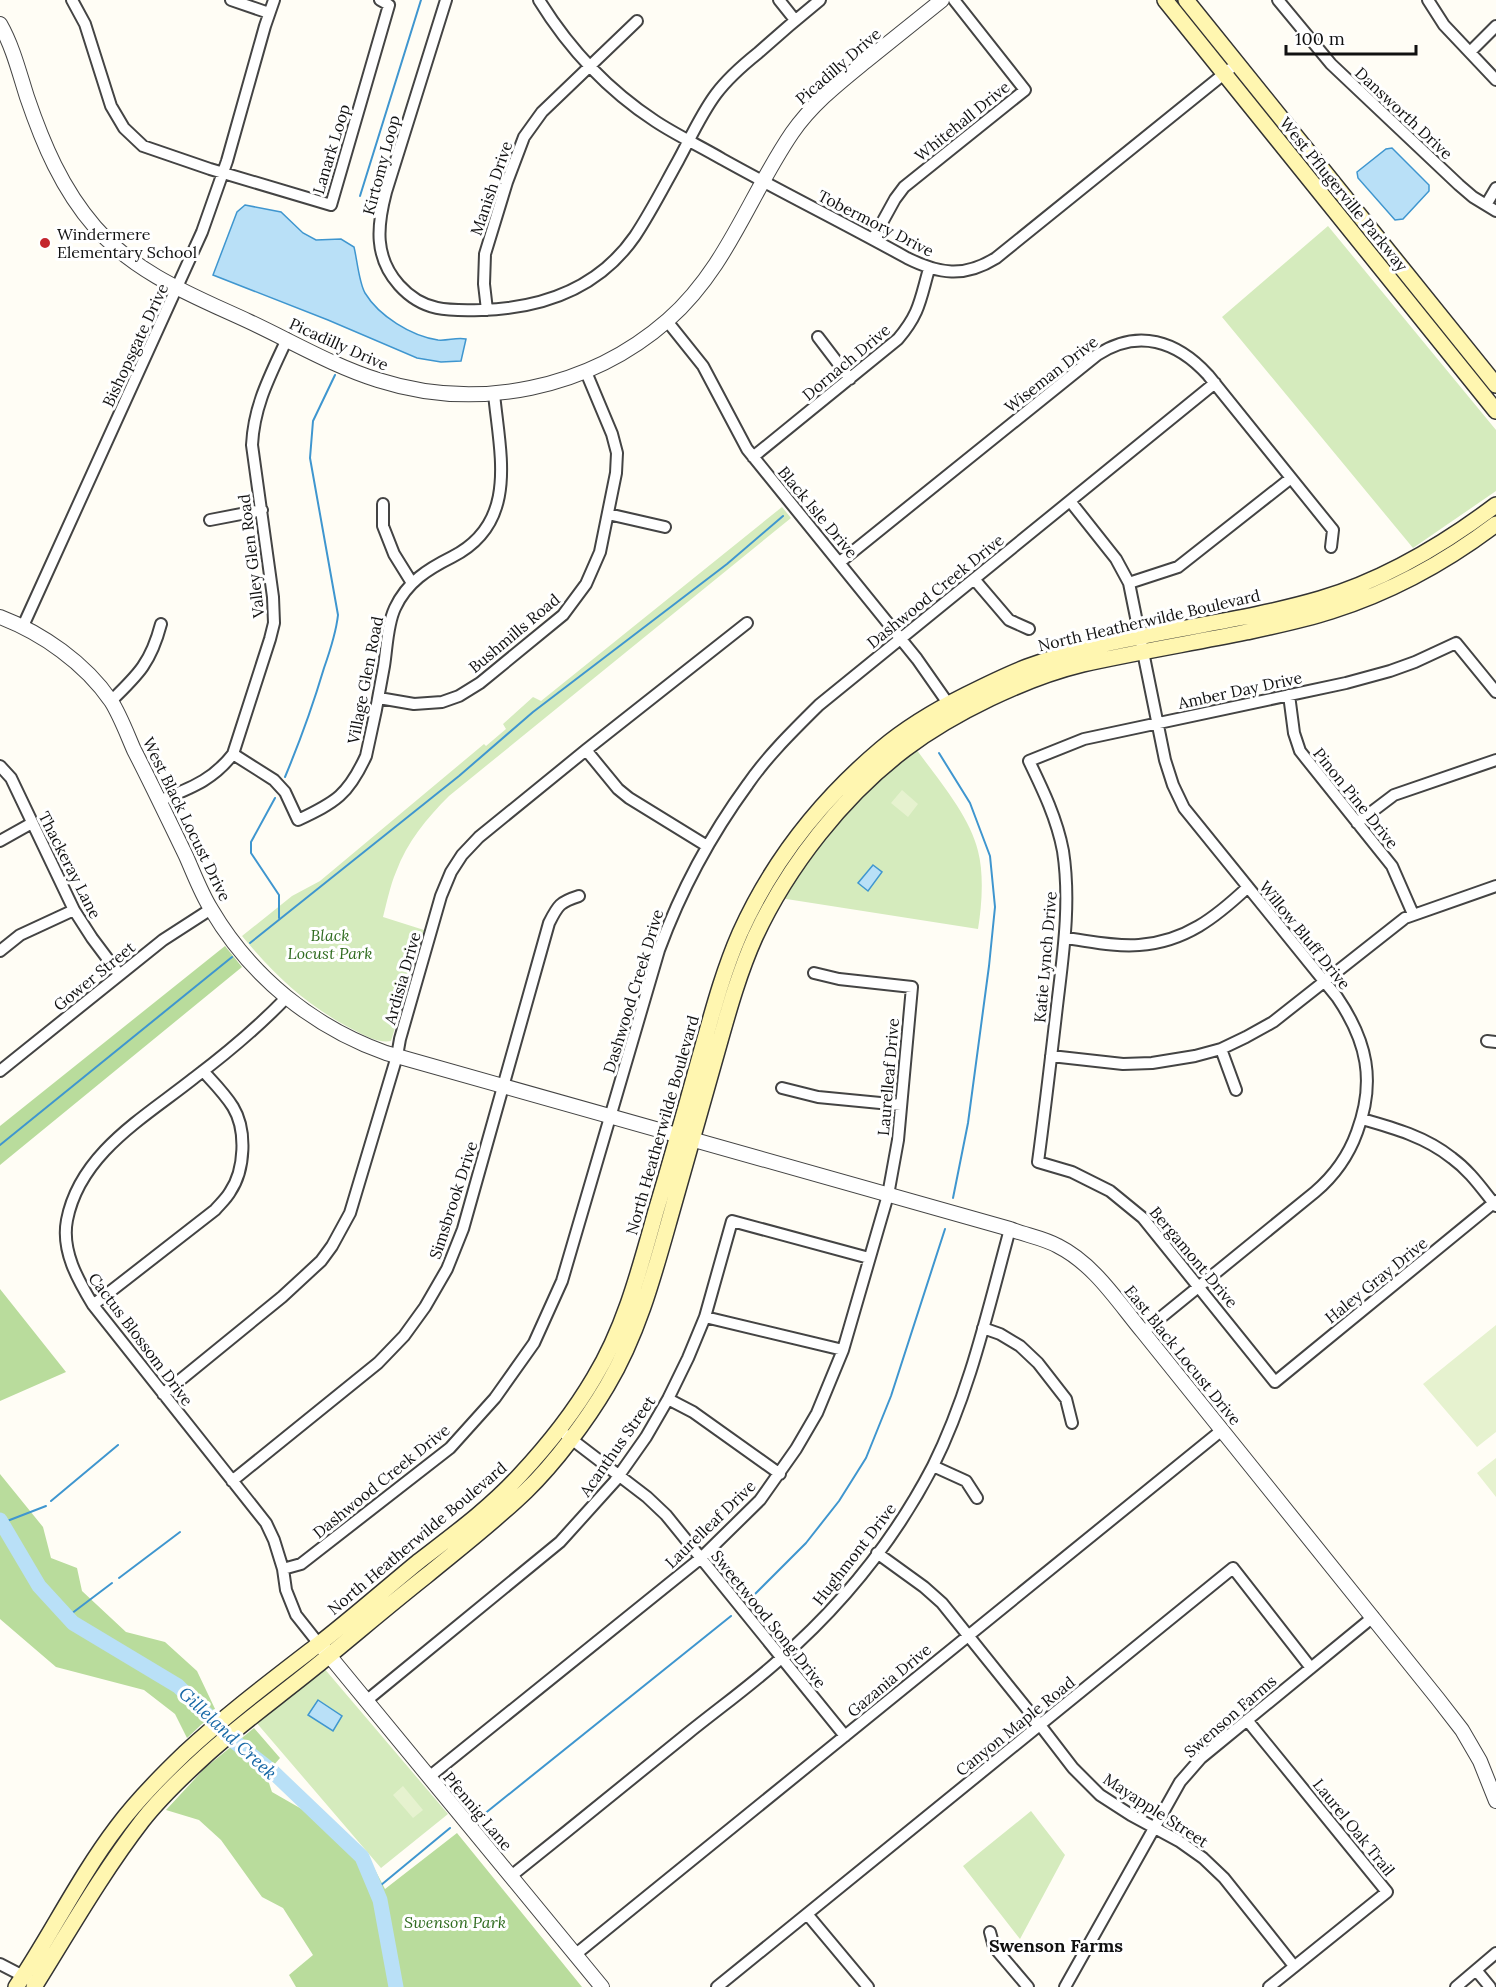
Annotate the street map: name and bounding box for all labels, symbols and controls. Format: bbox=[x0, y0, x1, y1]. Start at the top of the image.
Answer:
scale bar bbox=[1286, 18, 1416, 56]
street label: Picadilly Drive bbox=[791, 23, 885, 108]
text: 100 m bbox=[1295, 27, 1345, 50]
street label: Dansworth Drive bbox=[1351, 63, 1457, 164]
street label: Whitehall Drive bbox=[911, 76, 1014, 165]
street label: Lanark Loop bbox=[308, 102, 354, 196]
street label: Kirtomy Loop bbox=[358, 113, 404, 217]
street label: West Pflugerville Parkway bbox=[1276, 113, 1413, 275]
street label: Manish Drive bbox=[466, 138, 517, 238]
street label: Tobermory Drive bbox=[815, 185, 938, 261]
place label: Windermere Elementary School bbox=[57, 224, 197, 262]
marker: Windermere Elementary School bbox=[38, 236, 52, 250]
street label: Bishopsgate Drive bbox=[98, 280, 172, 410]
street label: Picadilly Drive bbox=[286, 313, 392, 375]
street label: Dornach Drive bbox=[798, 319, 894, 405]
street label: Wiseman Drive bbox=[1000, 331, 1102, 417]
street label: Black Isle Drive bbox=[774, 462, 862, 562]
street label: Valley Glen Road bbox=[233, 493, 269, 620]
street label: Dashwood Creek Drive bbox=[863, 529, 1008, 652]
street label: North Heatherwilde Boulevard bbox=[1036, 585, 1262, 655]
street label: Bushmills Road bbox=[464, 589, 564, 677]
street label: Village Glen Road bbox=[343, 614, 387, 746]
street label: Amber Day Drive bbox=[1175, 667, 1304, 713]
street label: West Black Locust Drive bbox=[139, 734, 236, 905]
street label: Pinon Pine Drive bbox=[1309, 744, 1403, 853]
street label: Thackeray Lane bbox=[34, 808, 106, 922]
street label: Willow Bluff Drive bbox=[1255, 877, 1355, 994]
street label: Katie Lynch Drive bbox=[1029, 890, 1061, 1024]
street label: Dashwood Creek Drive bbox=[599, 906, 668, 1075]
park label: Black Locust Park bbox=[287, 925, 373, 963]
street label: Ardisia Drive bbox=[379, 929, 425, 1028]
street label: Gower Street bbox=[49, 937, 139, 1015]
street label: North Heatherwilde Boulevard bbox=[621, 1013, 703, 1237]
street label: Laurelleaf Drive bbox=[873, 1017, 903, 1137]
street label: Simsbrook Drive bbox=[425, 1138, 482, 1262]
street label: Bergamont Drive bbox=[1146, 1202, 1242, 1312]
street label: Haley Gray Drive bbox=[1321, 1232, 1431, 1327]
street label: Cactus Blossom Drive bbox=[84, 1269, 198, 1410]
street label: East Black Locust Drive bbox=[1120, 1281, 1246, 1429]
street label: Acanthus Street bbox=[574, 1391, 660, 1501]
street label: Dashwood Creek Drive bbox=[309, 1419, 454, 1542]
street label: North Heatherwilde Boulevard bbox=[324, 1457, 511, 1619]
street label: Laurelleaf Drive bbox=[661, 1476, 760, 1572]
street label: Hughmont Drive bbox=[808, 1499, 900, 1609]
street label: Sweetwood Song Drive bbox=[707, 1546, 831, 1692]
street label: Gazania Drive bbox=[843, 1639, 935, 1721]
street label: Swenson Farms bbox=[1180, 1670, 1280, 1762]
street label: Canyon Maple Road bbox=[951, 1672, 1079, 1780]
water label: Gilleland Creek bbox=[174, 1682, 282, 1784]
street label: Pfennig Lane bbox=[439, 1767, 517, 1855]
street label: Mayapple Street bbox=[1100, 1769, 1213, 1852]
street label: Laurel Oak Trail bbox=[1309, 1774, 1399, 1880]
park label: Swenson Park bbox=[404, 1912, 506, 1932]
district label: Swenson Farms bbox=[989, 1934, 1123, 1957]

